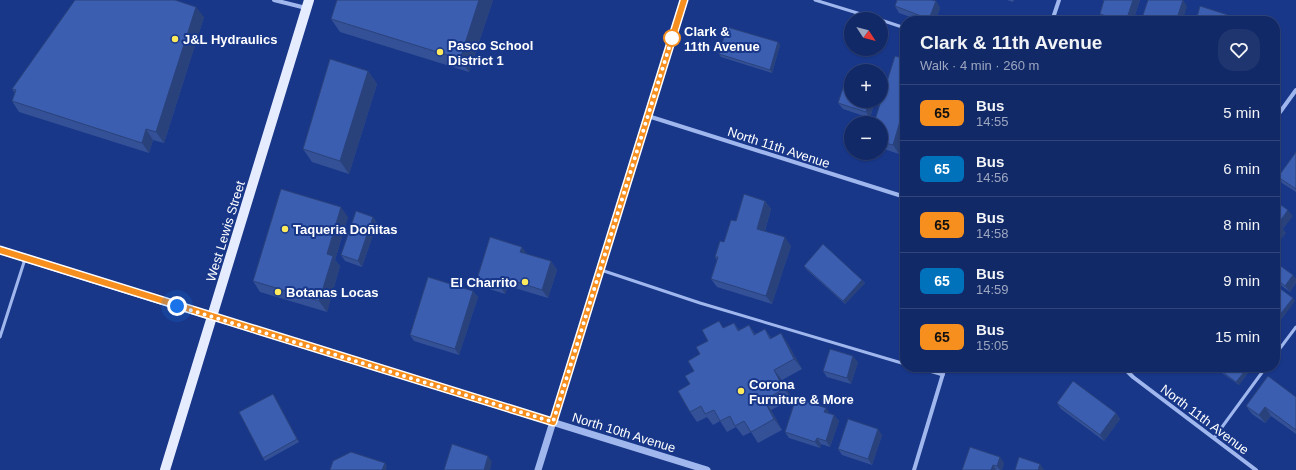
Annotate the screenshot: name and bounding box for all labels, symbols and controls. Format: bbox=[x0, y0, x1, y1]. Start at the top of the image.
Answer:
north arrow bbox=[844, 12, 888, 56]
map controls bbox=[844, 12, 888, 160]
place label: Clark & 11th Avenue bbox=[684, 24, 760, 54]
marker: Clark & 11th Avenue bbox=[663, 29, 681, 47]
button: heart bbox=[1218, 29, 1260, 71]
place label: J&L Hydraulics bbox=[183, 32, 277, 47]
text: Clark & 11th Avenue bbox=[920, 32, 1102, 53]
marker: J&L Hydraulics bbox=[170, 34, 180, 44]
place label: Pasco School District 1 bbox=[448, 38, 533, 68]
marker: Pasco School District 1 bbox=[435, 47, 445, 57]
text: Walk · 4 min · 260 m bbox=[920, 58, 1039, 73]
button: + bbox=[844, 64, 888, 108]
text: Bus bbox=[976, 97, 1004, 114]
text: 5 min bbox=[1223, 104, 1260, 121]
text: 65 bbox=[934, 105, 950, 121]
text: 14:55 bbox=[976, 114, 1009, 129]
button: − bbox=[844, 116, 888, 160]
street label: North 11th Avenue bbox=[726, 124, 832, 171]
text: Bus bbox=[976, 153, 1004, 170]
text: 6 min bbox=[1223, 160, 1260, 177]
text: 65 bbox=[934, 161, 950, 177]
text: 14:56 bbox=[976, 170, 1009, 185]
street label: West Lewis Street bbox=[203, 179, 248, 283]
text: Bus bbox=[976, 209, 1004, 226]
text: 8 min bbox=[1223, 216, 1260, 233]
text: 65 bbox=[934, 217, 950, 233]
place label: Taqueria Doñitas bbox=[293, 222, 398, 237]
marker: Taqueria Doñitas bbox=[280, 224, 290, 234]
text: 14:58 bbox=[976, 226, 1009, 241]
text: Bus bbox=[976, 265, 1004, 282]
text: 9 min bbox=[1223, 272, 1260, 289]
text: 65 bbox=[934, 273, 950, 289]
place label: El Charrito bbox=[451, 275, 517, 290]
marker: El Charrito bbox=[520, 277, 530, 287]
text: 14:59 bbox=[976, 282, 1009, 297]
place label: Botanas Locas bbox=[286, 285, 378, 300]
marker: Botanas Locas bbox=[273, 287, 283, 297]
your location bbox=[167, 296, 187, 316]
text: Bus bbox=[976, 321, 1004, 338]
text: 15 min bbox=[1215, 328, 1260, 345]
text: 65 bbox=[934, 329, 950, 345]
text: 15:05 bbox=[976, 338, 1009, 353]
place label: Corona Furniture & More bbox=[749, 377, 854, 407]
street label: North 11th Avenue bbox=[1158, 381, 1252, 457]
marker: Corona Furniture & More bbox=[736, 386, 746, 396]
street label: North 10th Avenue bbox=[570, 410, 677, 455]

